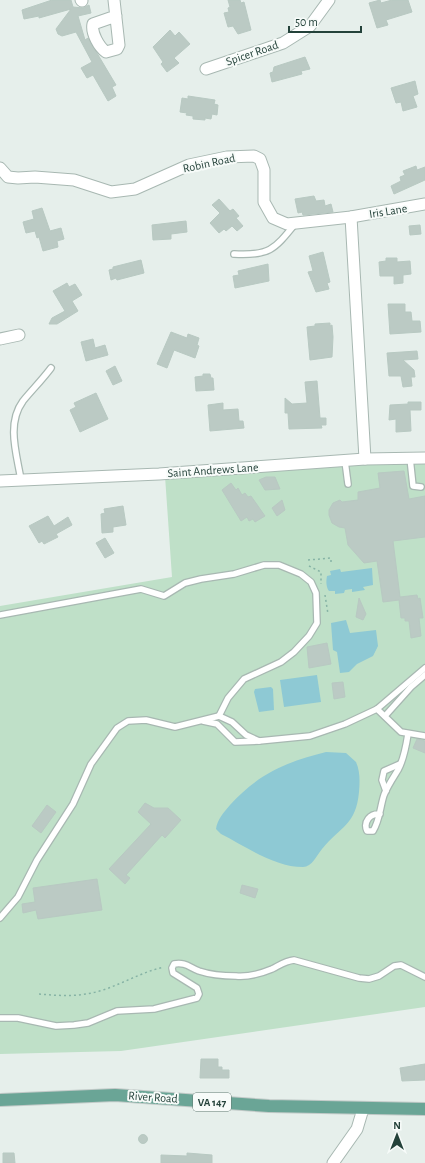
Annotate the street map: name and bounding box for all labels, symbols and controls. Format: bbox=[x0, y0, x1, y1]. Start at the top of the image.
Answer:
scale bar bbox=[289, 8, 361, 34]
text: 50 m bbox=[295, 16, 318, 28]
street label: Spicer Road bbox=[224, 38, 280, 68]
street label: Robin Road bbox=[182, 152, 236, 174]
street label: Iris Lane bbox=[368, 202, 408, 220]
street label: Saint Andrews Lane bbox=[167, 461, 259, 479]
street label: River Road bbox=[128, 1089, 178, 1105]
road number: VA 147 bbox=[193, 1093, 231, 1111]
north arrow bbox=[377, 1115, 417, 1155]
text: N bbox=[393, 1120, 401, 1131]

